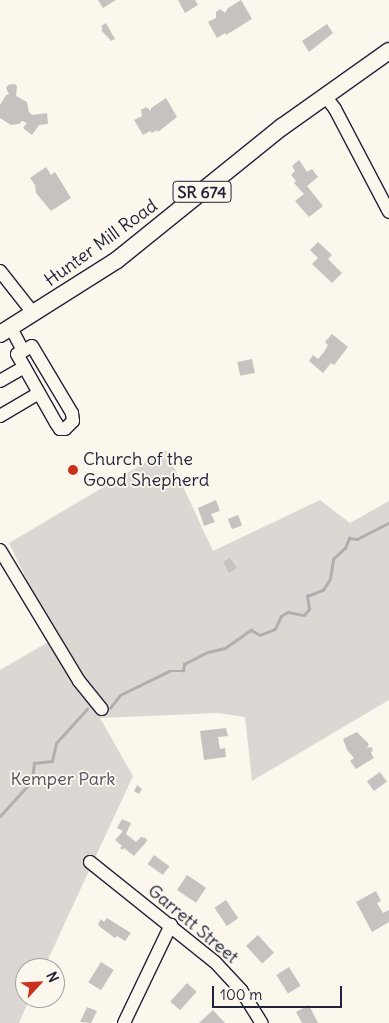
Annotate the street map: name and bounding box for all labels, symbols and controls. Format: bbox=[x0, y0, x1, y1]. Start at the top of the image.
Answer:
road number: SR 674 bbox=[172, 178, 232, 206]
street label: Hunter Mill Road bbox=[40, 195, 162, 291]
place label: Church of the Good Shepherd bbox=[83, 449, 209, 492]
marker: Church of the Good Shepherd bbox=[67, 464, 79, 476]
park label: Kemper Park bbox=[11, 768, 115, 790]
street label: Garrett Street bbox=[143, 880, 243, 968]
north arrow bbox=[15, 958, 65, 1008]
text: N bbox=[42, 969, 63, 985]
scale bar bbox=[214, 976, 344, 1008]
text: 100 m bbox=[220, 985, 262, 1004]

